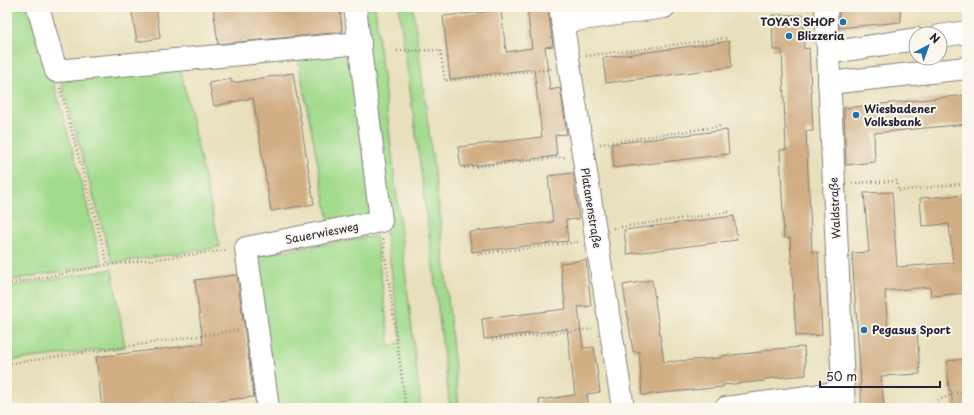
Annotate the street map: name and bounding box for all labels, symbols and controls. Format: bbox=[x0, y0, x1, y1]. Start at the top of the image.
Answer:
place label: TOYA'S SHOP bbox=[760, 13, 835, 30]
marker: TOYA'S SHOP bbox=[838, 17, 848, 27]
north arrow bbox=[908, 26, 948, 66]
place label: Blizzeria bbox=[797, 27, 845, 44]
text: N bbox=[926, 29, 944, 48]
marker: Blizzeria bbox=[784, 31, 794, 41]
place label: Wiesbadener Volksbank bbox=[864, 100, 936, 130]
marker: Wiesbadener Volksbank bbox=[851, 110, 861, 120]
street label: Platanenstraße bbox=[577, 167, 606, 249]
street label: Waldstraße bbox=[824, 176, 845, 239]
street label: Sauerwiesweg bbox=[284, 217, 360, 248]
place label: Pegasus Sport bbox=[872, 321, 951, 338]
marker: Pegasus Sport bbox=[859, 325, 869, 335]
scale bar bbox=[820, 363, 940, 389]
text: 50 m bbox=[826, 367, 857, 385]

